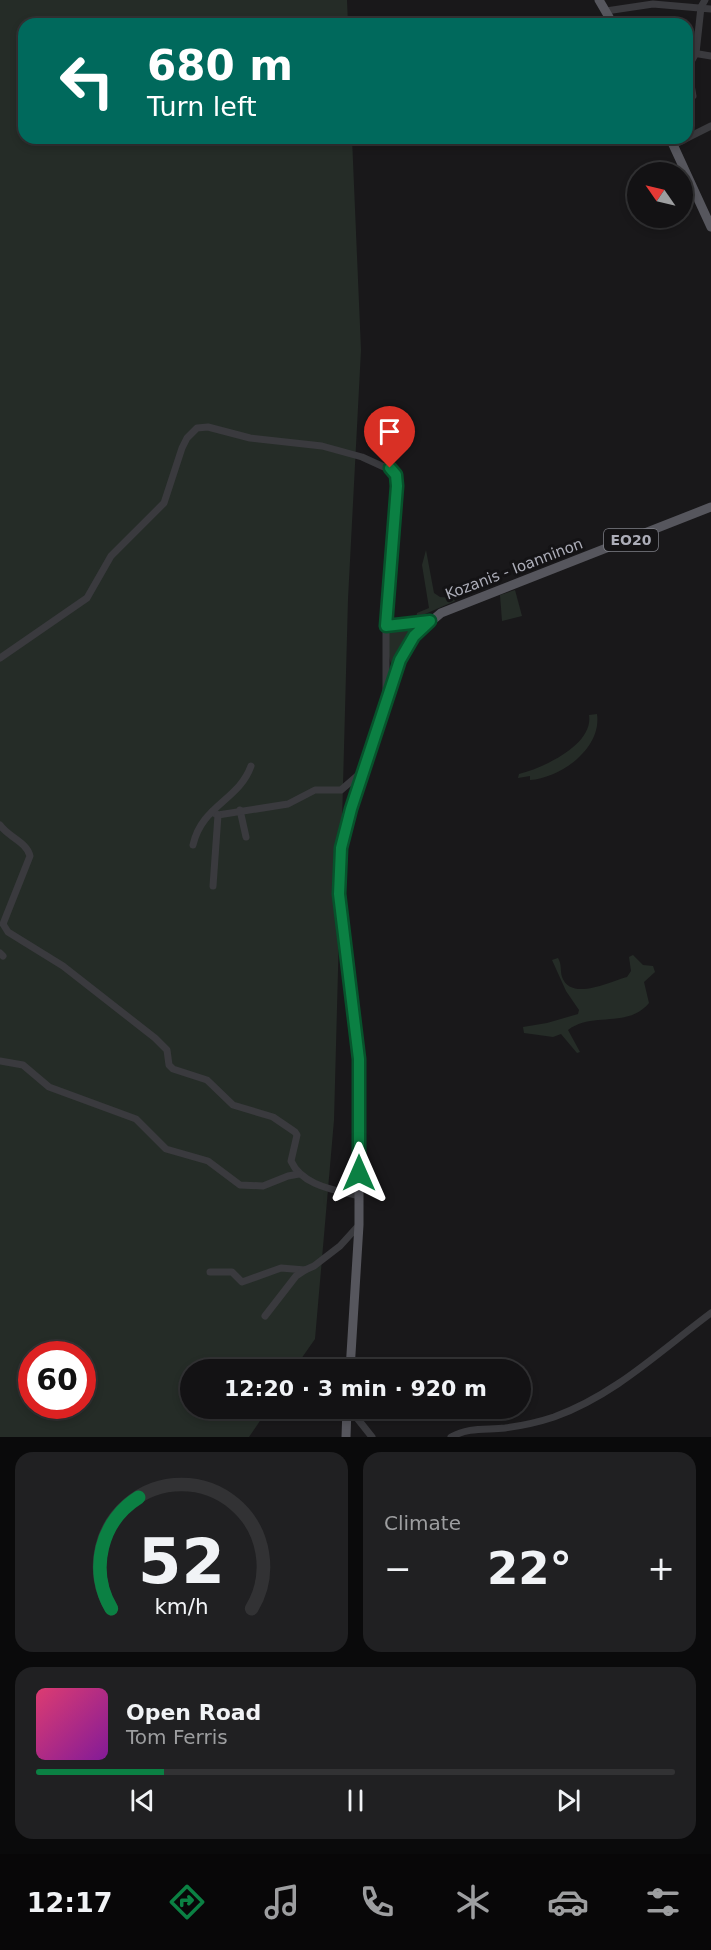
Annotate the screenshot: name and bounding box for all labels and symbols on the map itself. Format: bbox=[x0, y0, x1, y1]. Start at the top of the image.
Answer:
north arrow bbox=[627, 162, 693, 228]
pin bbox=[364, 406, 415, 468]
road number: ΕΟ20 bbox=[604, 529, 658, 551]
street label: Kozanis - Ioanninon bbox=[443, 534, 585, 604]
position arrow bbox=[327, 1141, 391, 1205]
speed limit sign: 60 bbox=[18, 1341, 96, 1419]

